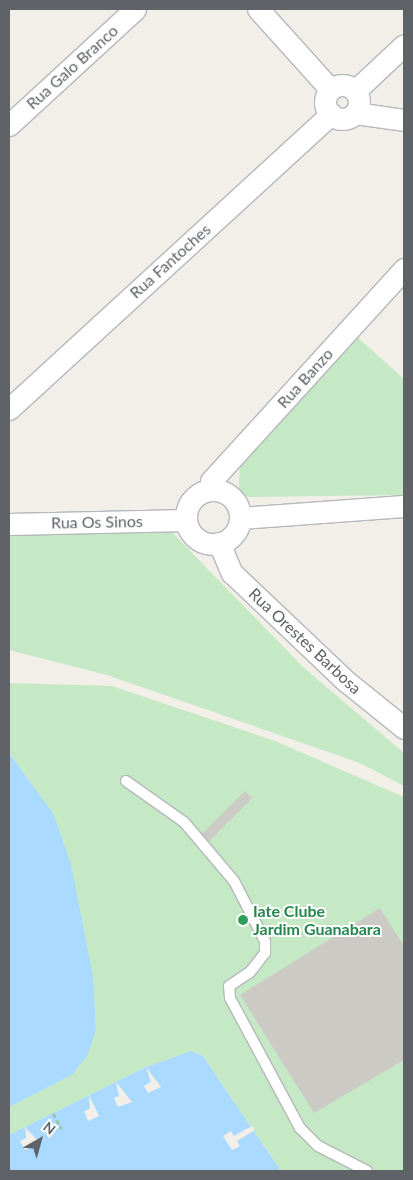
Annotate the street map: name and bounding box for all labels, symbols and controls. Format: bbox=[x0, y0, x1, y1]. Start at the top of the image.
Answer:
street label: Rua Galo Branco bbox=[22, 21, 122, 113]
street label: Rua Fantoches bbox=[126, 220, 214, 302]
street label: Rua Banzo bbox=[273, 344, 337, 412]
street label: Rua Os Sinos bbox=[51, 512, 143, 532]
street label: Rua Orestes Barbosa bbox=[245, 584, 365, 698]
place label: Iate Clube Jardim Guanabara bbox=[253, 901, 381, 939]
marker: Iate Clube Jardim Guanabara bbox=[237, 914, 249, 926]
north arrow bbox=[15, 1115, 65, 1165]
text: N bbox=[40, 1118, 59, 1138]

